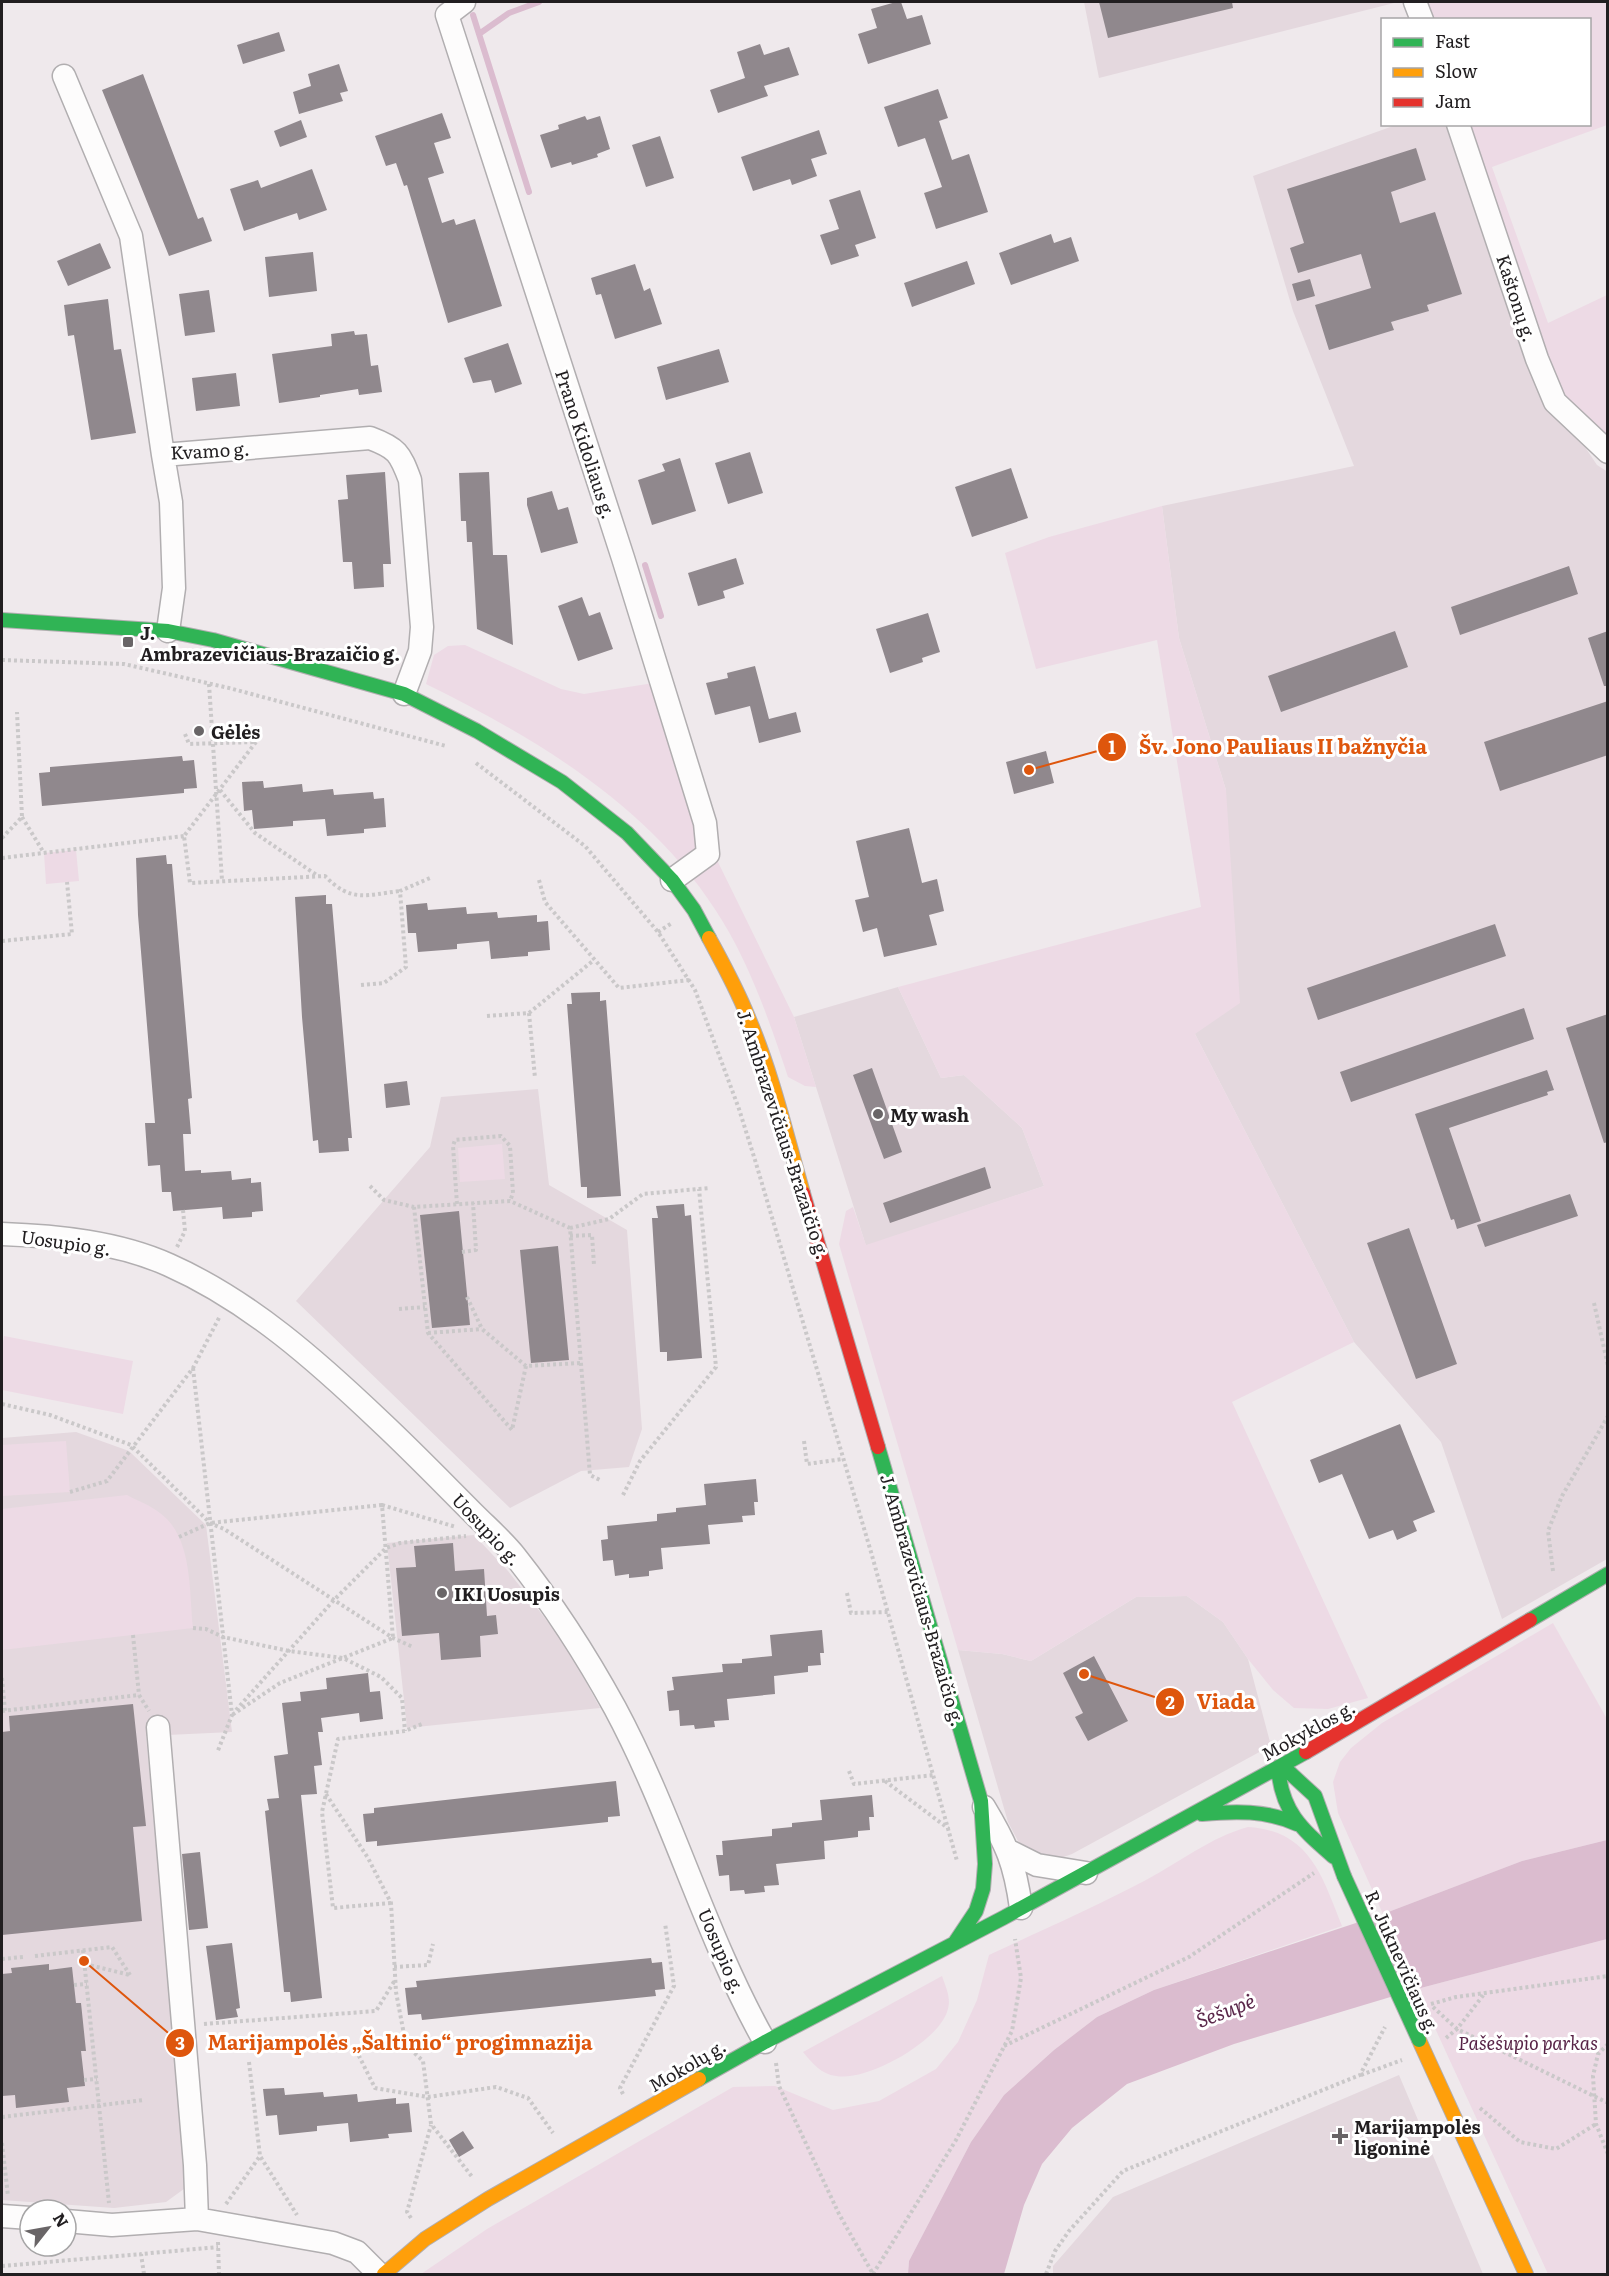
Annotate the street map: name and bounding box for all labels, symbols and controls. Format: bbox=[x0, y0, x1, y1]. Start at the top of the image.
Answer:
legend bbox=[1381, 18, 1591, 126]
text: Fast bbox=[1435, 27, 1471, 54]
text: Slow bbox=[1435, 57, 1478, 84]
text: Jam bbox=[1435, 87, 1471, 114]
street label: Kaštonų g. bbox=[1490, 251, 1544, 345]
street label: Prano Kidoliaus g. bbox=[549, 366, 623, 522]
street label: Kvamo g. bbox=[170, 434, 250, 466]
place label: J. Ambrazevičiaus-Brazaičio g. bbox=[140, 619, 400, 667]
marker: J. Ambrazevičiaus-Brazaičio g. bbox=[121, 635, 135, 649]
place label: Gėlės bbox=[211, 718, 260, 745]
marker: Gėlės bbox=[192, 724, 206, 738]
callout: Šv. Jono Pauliaus II bažnyčia bbox=[1097, 728, 1439, 766]
text: Šv. Jono Pauliaus II bažnyčia bbox=[1139, 730, 1427, 760]
text: 1 bbox=[1108, 733, 1116, 760]
street label: J. Ambrazevičiaus-Brazaičio g. bbox=[731, 1005, 837, 1263]
place label: My wash bbox=[890, 1101, 969, 1128]
marker: My wash bbox=[871, 1107, 885, 1121]
street label: Uosupio g. bbox=[19, 1222, 113, 1262]
street label: J. Ambrazevičiaus-Brazaičio g. bbox=[874, 1471, 972, 1729]
street label: Uosupio g. bbox=[446, 1487, 528, 1571]
place label: IKI Uosupis bbox=[454, 1580, 560, 1607]
marker: IKI Uosupis bbox=[435, 1586, 449, 1600]
callout: Viada bbox=[1155, 1683, 1267, 1721]
text: Viada bbox=[1197, 1685, 1256, 1715]
text: 2 bbox=[1165, 1688, 1175, 1715]
street label: Mokyklos g. bbox=[1256, 1693, 1360, 1767]
street label: R. Juknevičiaus g. bbox=[1359, 1886, 1447, 2038]
street label: Uosupio g. bbox=[692, 1904, 752, 1998]
water label: Šešupė bbox=[1191, 1984, 1259, 2034]
callout: Marijampolės „Šaltinio“ progimnazija bbox=[165, 2024, 605, 2062]
text: Marijampolės „Šaltinio“ progimnazija bbox=[207, 2026, 593, 2056]
text: 3 bbox=[175, 2029, 185, 2056]
park label: Pašešupio parkas bbox=[1458, 2029, 1598, 2056]
street label: Mokolų g. bbox=[643, 2032, 731, 2098]
place label: Marijampolės ligoninė bbox=[1354, 2113, 1480, 2161]
marker: Marijampolės ligoninė bbox=[1331, 2127, 1349, 2145]
north arrow bbox=[18, 2198, 78, 2258]
text: N bbox=[48, 2208, 75, 2232]

